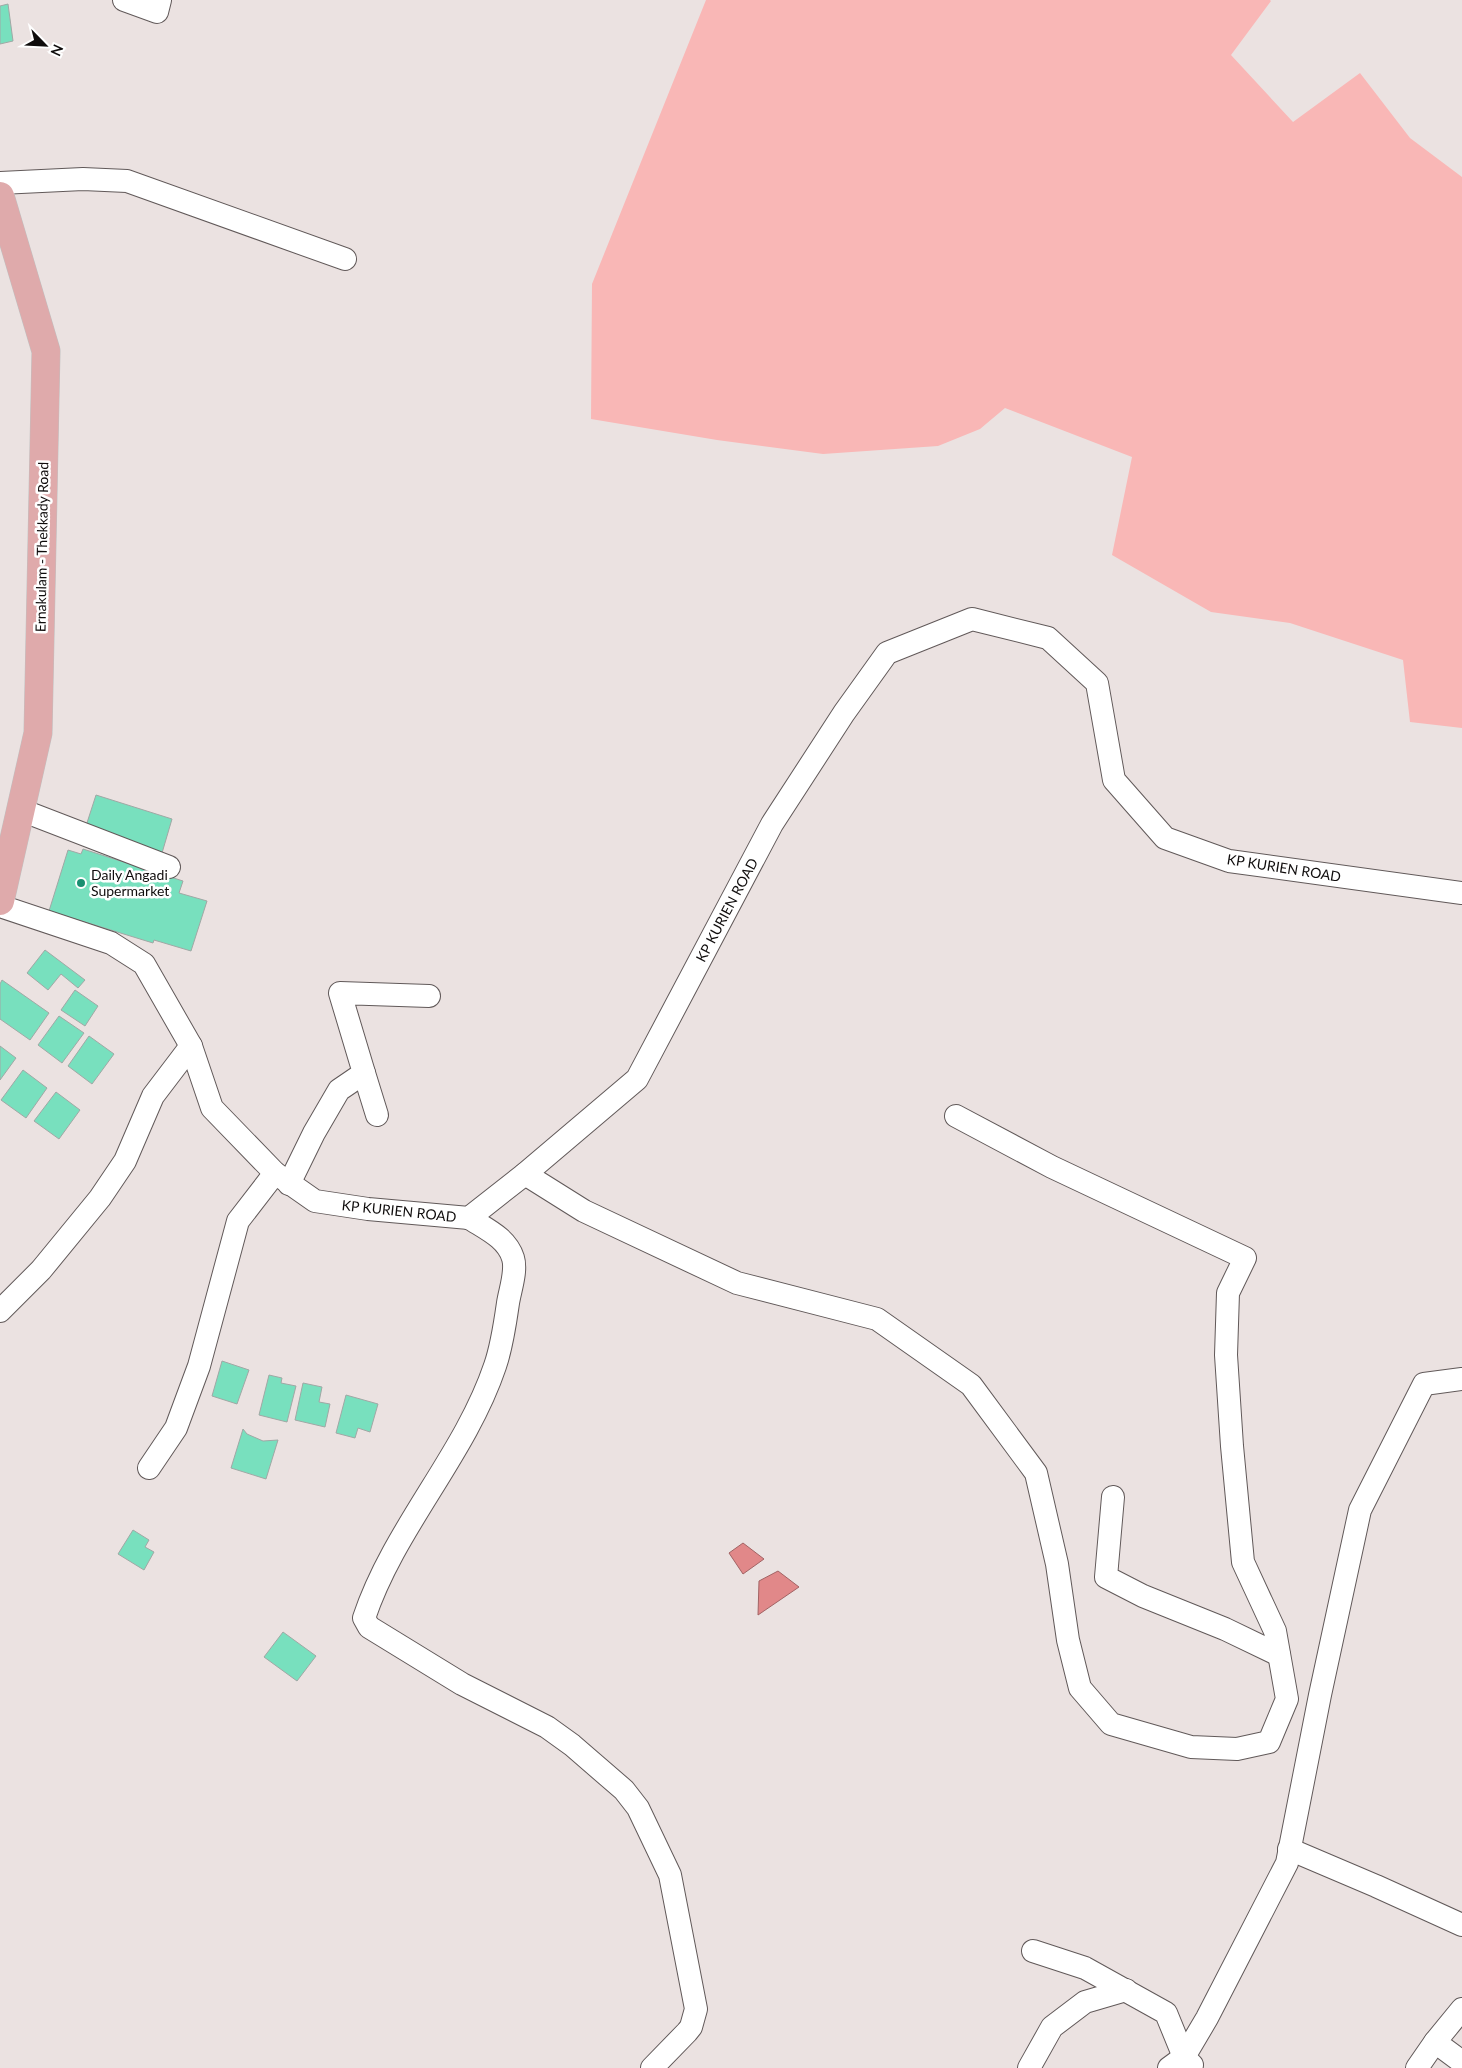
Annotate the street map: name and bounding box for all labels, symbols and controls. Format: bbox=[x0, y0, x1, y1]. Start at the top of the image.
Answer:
north arrow bbox=[20, 20, 70, 70]
text: N bbox=[47, 42, 67, 59]
street label: Ernakulam - Thekkady Road bbox=[32, 462, 51, 632]
street label: KP KURIEN ROAD bbox=[1226, 850, 1342, 885]
street label: KP KURIEN ROAD bbox=[692, 855, 761, 965]
place label: Daily Angadi Supermarket bbox=[91, 866, 169, 899]
marker: Daily Angadi Supermarket bbox=[75, 877, 87, 889]
street label: KP KURIEN ROAD bbox=[341, 1196, 457, 1225]

